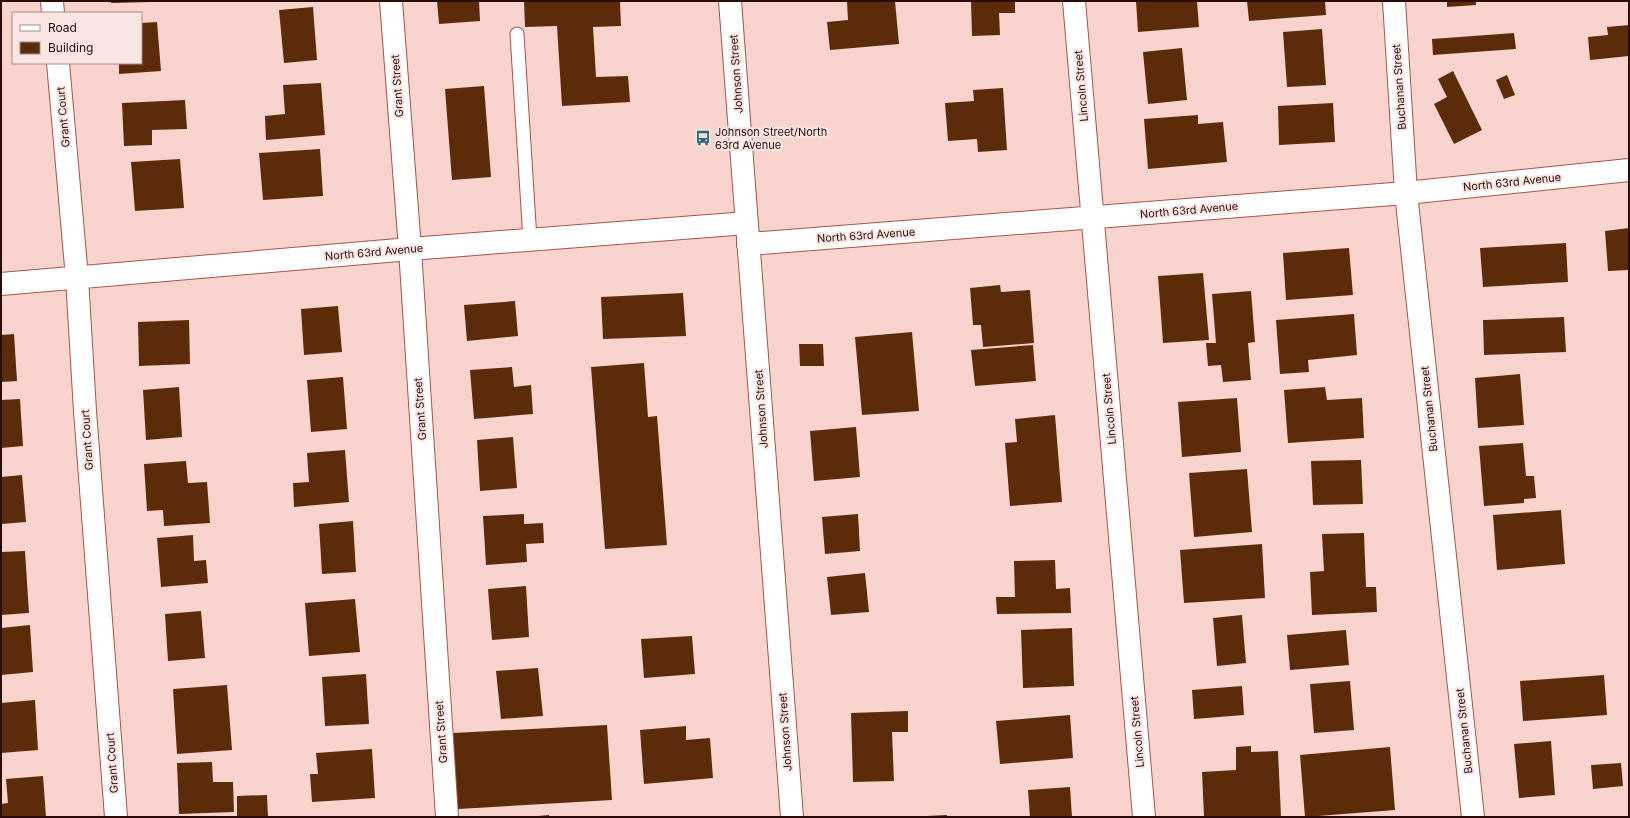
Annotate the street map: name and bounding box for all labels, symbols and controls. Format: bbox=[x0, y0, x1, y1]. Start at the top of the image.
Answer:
legend bbox=[12, 12, 142, 64]
text: Road bbox=[48, 20, 77, 35]
street label: Johnson Street bbox=[726, 34, 746, 114]
text: Building bbox=[48, 40, 93, 55]
street label: Buchanan Street bbox=[1389, 43, 1409, 130]
street label: Lincoln Street bbox=[1071, 49, 1091, 122]
street label: Grant Street bbox=[388, 54, 406, 118]
street label: Grant Court bbox=[53, 86, 73, 148]
place label: Johnson Street/North 63rd Avenue bbox=[715, 125, 827, 152]
bus stop icon: Johnson Street/North 63rd Avenue bbox=[694, 129, 712, 147]
street label: North 63rd Avenue bbox=[1462, 170, 1562, 194]
street label: North 63rd Avenue bbox=[1139, 199, 1239, 221]
street label: North 63rd Avenue bbox=[816, 225, 916, 245]
street label: North 63rd Avenue bbox=[324, 241, 424, 263]
street label: Buchanan Street bbox=[1418, 365, 1440, 452]
street label: Johnson Street bbox=[751, 369, 771, 449]
street label: Lincoln Street bbox=[1099, 372, 1119, 445]
street label: Grant Street bbox=[411, 377, 429, 441]
street label: Grant Court bbox=[78, 409, 96, 471]
street label: Buchanan Street bbox=[1453, 687, 1475, 774]
street label: Johnson Street bbox=[775, 692, 795, 772]
street label: Lincoln Street bbox=[1127, 695, 1147, 768]
street label: Grant Street bbox=[432, 700, 450, 764]
street label: Grant Court bbox=[103, 732, 121, 794]

